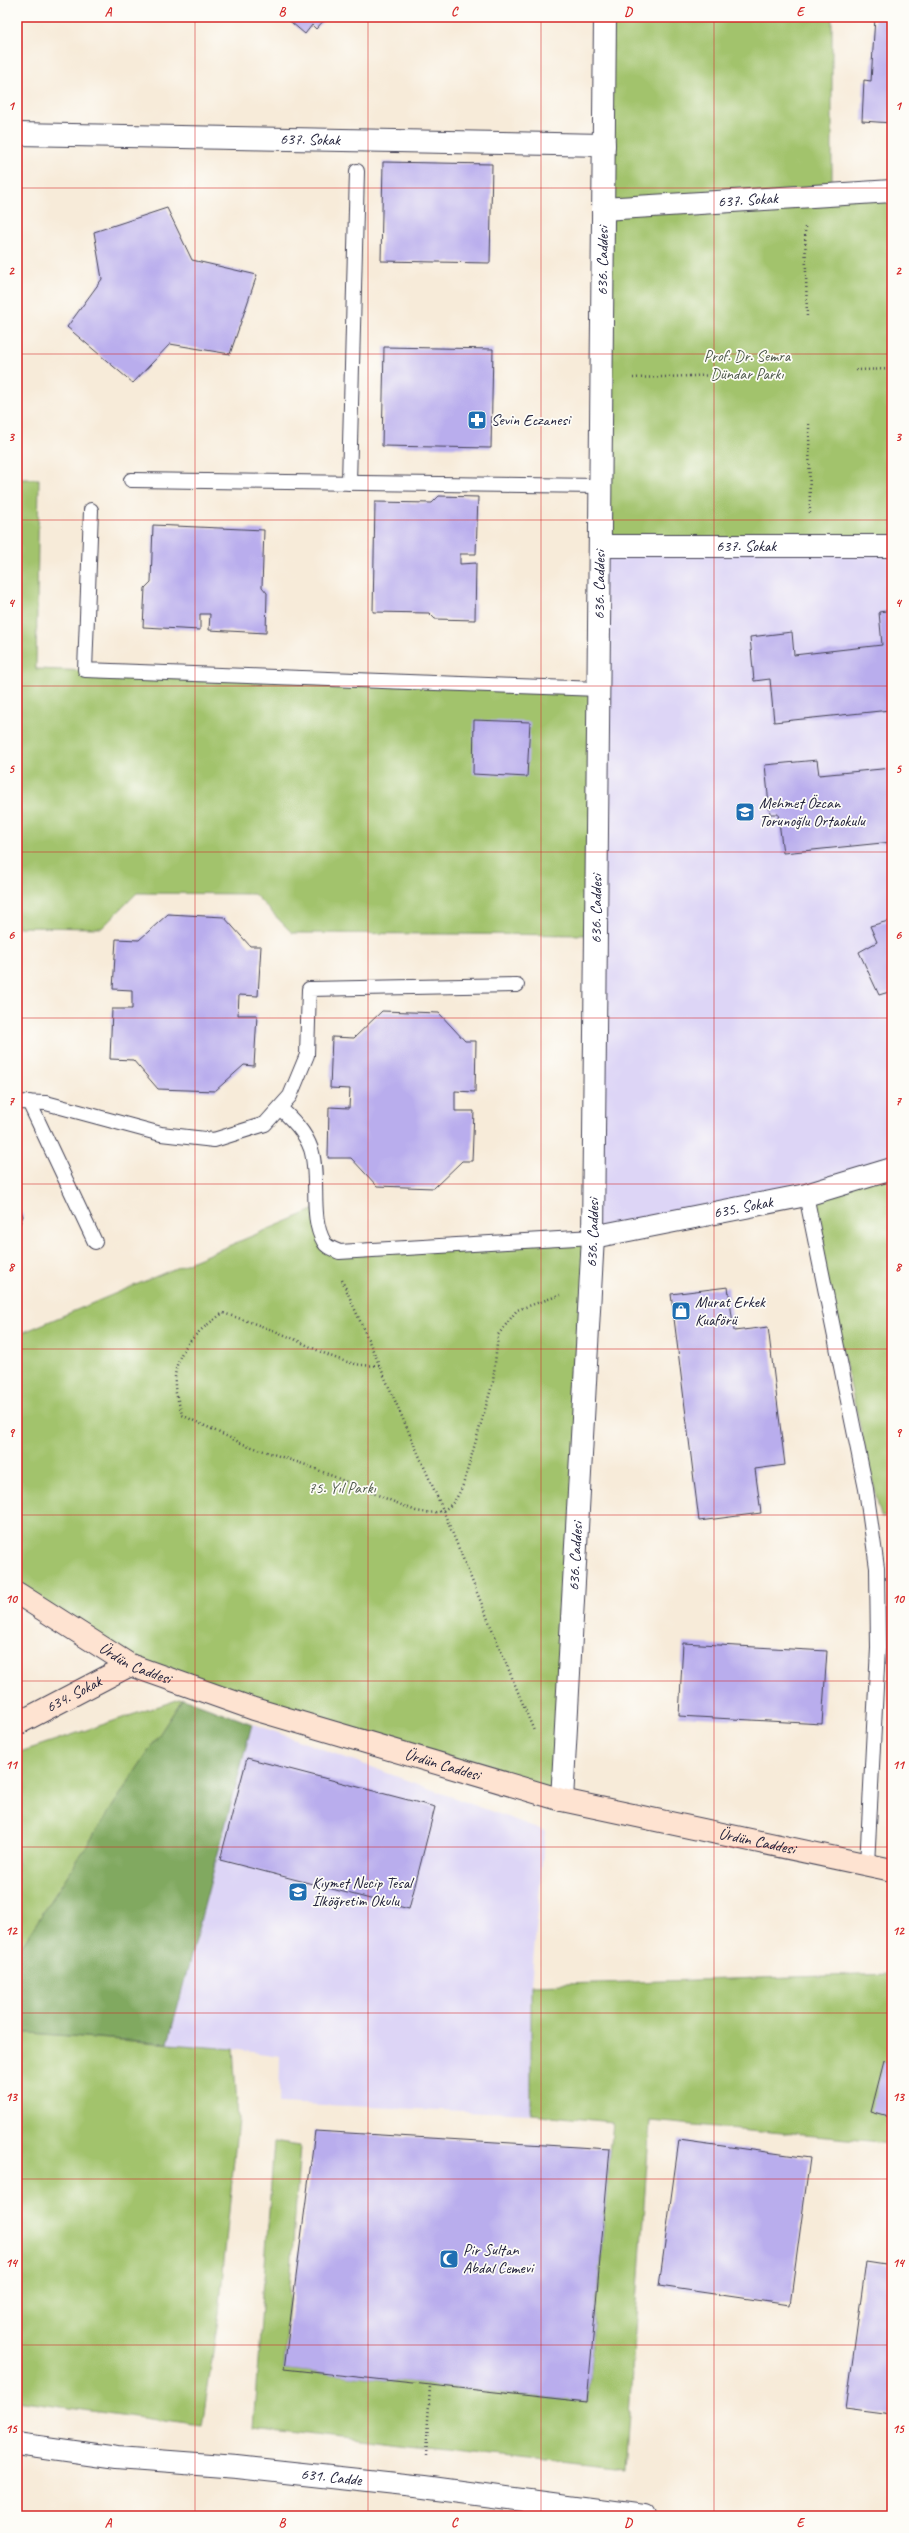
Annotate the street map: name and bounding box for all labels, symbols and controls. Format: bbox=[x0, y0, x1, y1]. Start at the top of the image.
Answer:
text: A bbox=[105, 4, 113, 20]
text: B bbox=[279, 4, 287, 20]
text: C bbox=[451, 4, 459, 20]
text: D bbox=[624, 4, 633, 20]
text: E bbox=[797, 4, 806, 20]
text: 1 bbox=[8, 98, 16, 114]
text: 1 bbox=[895, 98, 903, 114]
street label: 637. Sokak bbox=[280, 129, 341, 150]
street label: 637. Sokak bbox=[717, 188, 779, 212]
street label: 636. Caddesi bbox=[592, 224, 613, 296]
text: 2 bbox=[8, 263, 15, 279]
text: 2 bbox=[895, 263, 902, 279]
park label: Prof. Dr. Semra Dündar Parkı bbox=[704, 346, 792, 384]
pharmacy icon: Sevin Eczanesi bbox=[466, 409, 488, 431]
place label: Sevin Eczanesi bbox=[491, 410, 572, 430]
text: 3 bbox=[8, 429, 15, 445]
text: 3 bbox=[895, 429, 902, 445]
street label: 637. Sokak bbox=[716, 536, 777, 556]
street label: 636. Caddesi bbox=[589, 548, 610, 620]
text: 4 bbox=[8, 595, 16, 611]
text: 4 bbox=[895, 595, 903, 611]
text: 5 bbox=[8, 761, 15, 777]
text: 5 bbox=[895, 761, 902, 777]
place label: Mehmet Özcan Torunoğlu Ortaokulu bbox=[759, 793, 866, 831]
school or university icon: Mehmet Özcan Torunoğlu Ortaokulu bbox=[734, 801, 756, 823]
street label: 636. Caddesi bbox=[586, 872, 607, 944]
text: 6 bbox=[8, 927, 15, 943]
text: 6 bbox=[895, 927, 902, 943]
text: 7 bbox=[8, 1093, 15, 1109]
text: 7 bbox=[895, 1093, 902, 1109]
street label: 635. Sokak bbox=[712, 1192, 776, 1223]
street label: 636. Caddesi bbox=[581, 1196, 603, 1268]
text: 8 bbox=[8, 1259, 16, 1275]
text: 8 bbox=[895, 1259, 903, 1275]
place label: Murat Erkek Kuaförü bbox=[695, 1292, 766, 1330]
shop icon: Murat Erkek Kuaförü bbox=[670, 1300, 692, 1322]
text: 9 bbox=[8, 1425, 15, 1441]
text: 9 bbox=[895, 1425, 902, 1441]
park label: 75. Yıl Parkı bbox=[308, 1478, 377, 1498]
street label: 636. Caddesi bbox=[564, 1519, 587, 1592]
text: 10 bbox=[5, 1591, 18, 1607]
text: 10 bbox=[892, 1591, 905, 1607]
street label: Ürdün Caddesi bbox=[95, 1638, 176, 1689]
street label: 634. Sokak bbox=[42, 1671, 106, 1717]
street label: Ürdün Caddesi bbox=[402, 1744, 484, 1786]
text: 11 bbox=[5, 1757, 19, 1773]
text: 11 bbox=[892, 1757, 906, 1773]
street label: Ürdün Caddesi bbox=[717, 1824, 799, 1860]
place label: Kıymet Necip Tesal İlköğretim Okulu bbox=[312, 1873, 415, 1911]
school or university icon: Kıymet Necip Tesal İlköğretim Okulu bbox=[287, 1881, 309, 1903]
text: 12 bbox=[5, 1923, 18, 1939]
text: 12 bbox=[892, 1923, 905, 1939]
text: 13 bbox=[5, 2089, 18, 2105]
text: 13 bbox=[892, 2089, 905, 2105]
place label: Pir Sultan Abdal Cemevi bbox=[463, 2240, 535, 2278]
mosque icon: Pir Sultan Abdal Cemevi bbox=[438, 2248, 460, 2270]
text: 14 bbox=[5, 2255, 19, 2271]
text: 14 bbox=[892, 2255, 906, 2271]
text: 15 bbox=[5, 2421, 18, 2437]
text: 15 bbox=[892, 2421, 905, 2437]
street label: 631. Cadde bbox=[300, 2464, 364, 2490]
text: A bbox=[105, 2515, 113, 2531]
text: B bbox=[279, 2515, 287, 2531]
text: C bbox=[451, 2515, 459, 2531]
text: D bbox=[624, 2515, 633, 2531]
text: E bbox=[797, 2515, 806, 2531]

